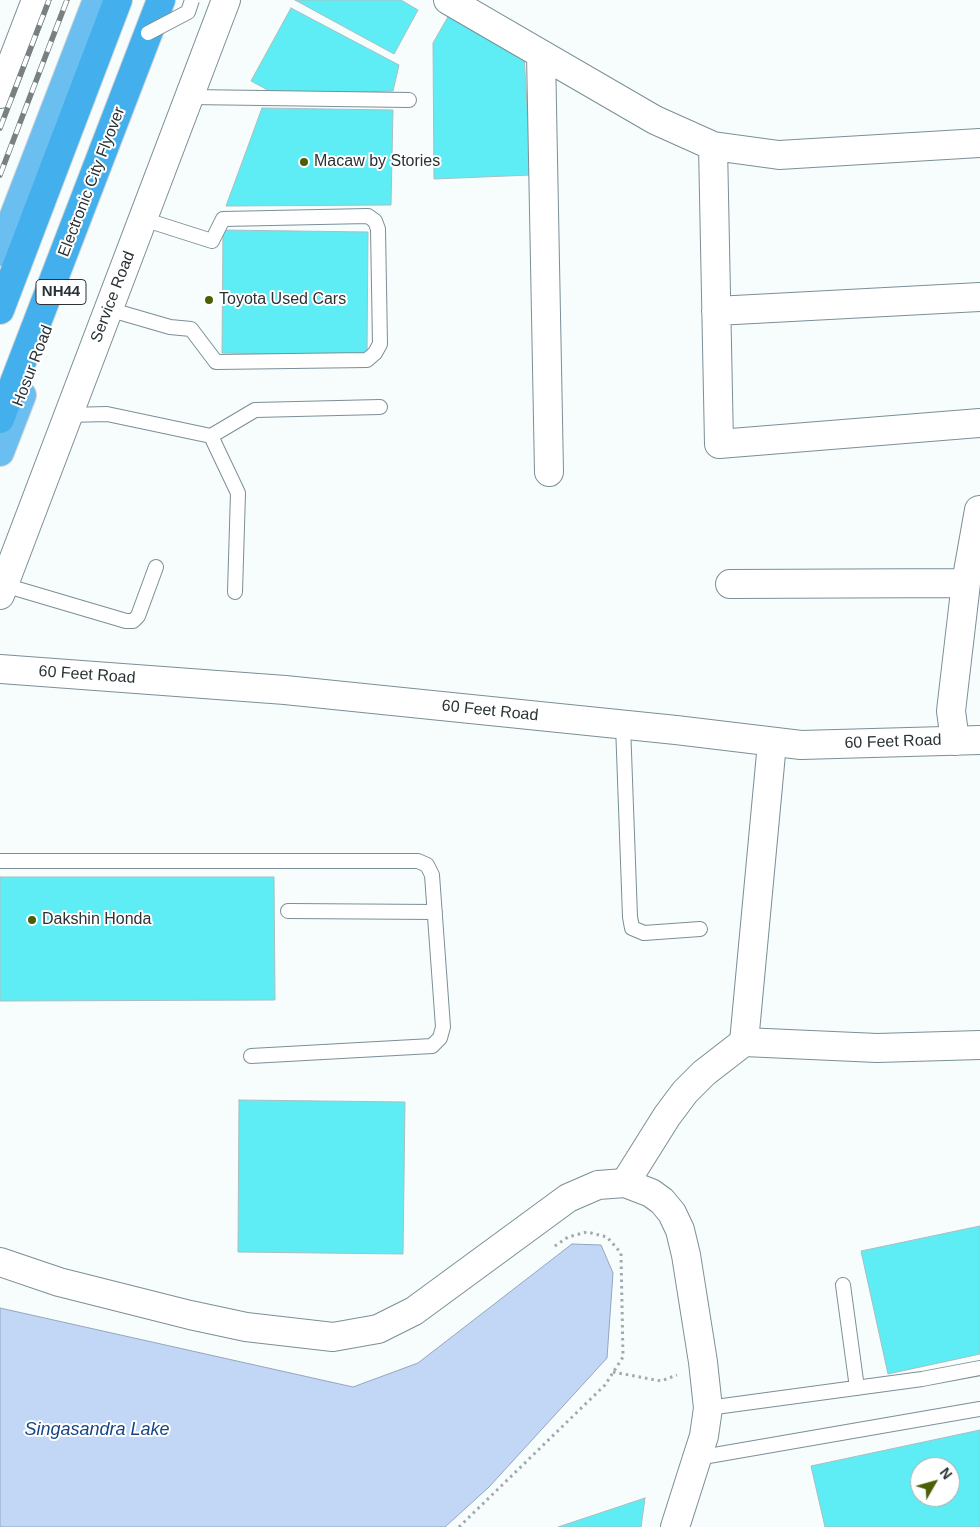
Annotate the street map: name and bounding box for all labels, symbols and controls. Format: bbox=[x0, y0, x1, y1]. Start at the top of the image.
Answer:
street label: Electronic City Flyover bbox=[55, 104, 129, 260]
place label: Macaw by Stories bbox=[314, 152, 440, 172]
marker: Macaw by Stories bbox=[298, 156, 310, 168]
street label: Service Road bbox=[87, 249, 139, 345]
road number: NH44 bbox=[36, 280, 86, 304]
place label: Toyota Used Cars bbox=[219, 290, 346, 310]
marker: Toyota Used Cars bbox=[203, 294, 215, 306]
street label: Hosur Road bbox=[9, 323, 57, 409]
street label: 60 Feet Road bbox=[38, 662, 136, 688]
street label: 60 Feet Road bbox=[441, 696, 539, 726]
street label: 60 Feet Road bbox=[844, 731, 942, 753]
place label: Dakshin Honda bbox=[42, 910, 151, 930]
marker: Dakshin Honda bbox=[26, 914, 38, 926]
water label: Singasandra Lake bbox=[24, 1419, 170, 1441]
north arrow bbox=[910, 1457, 960, 1507]
text: N bbox=[937, 1464, 955, 1482]

